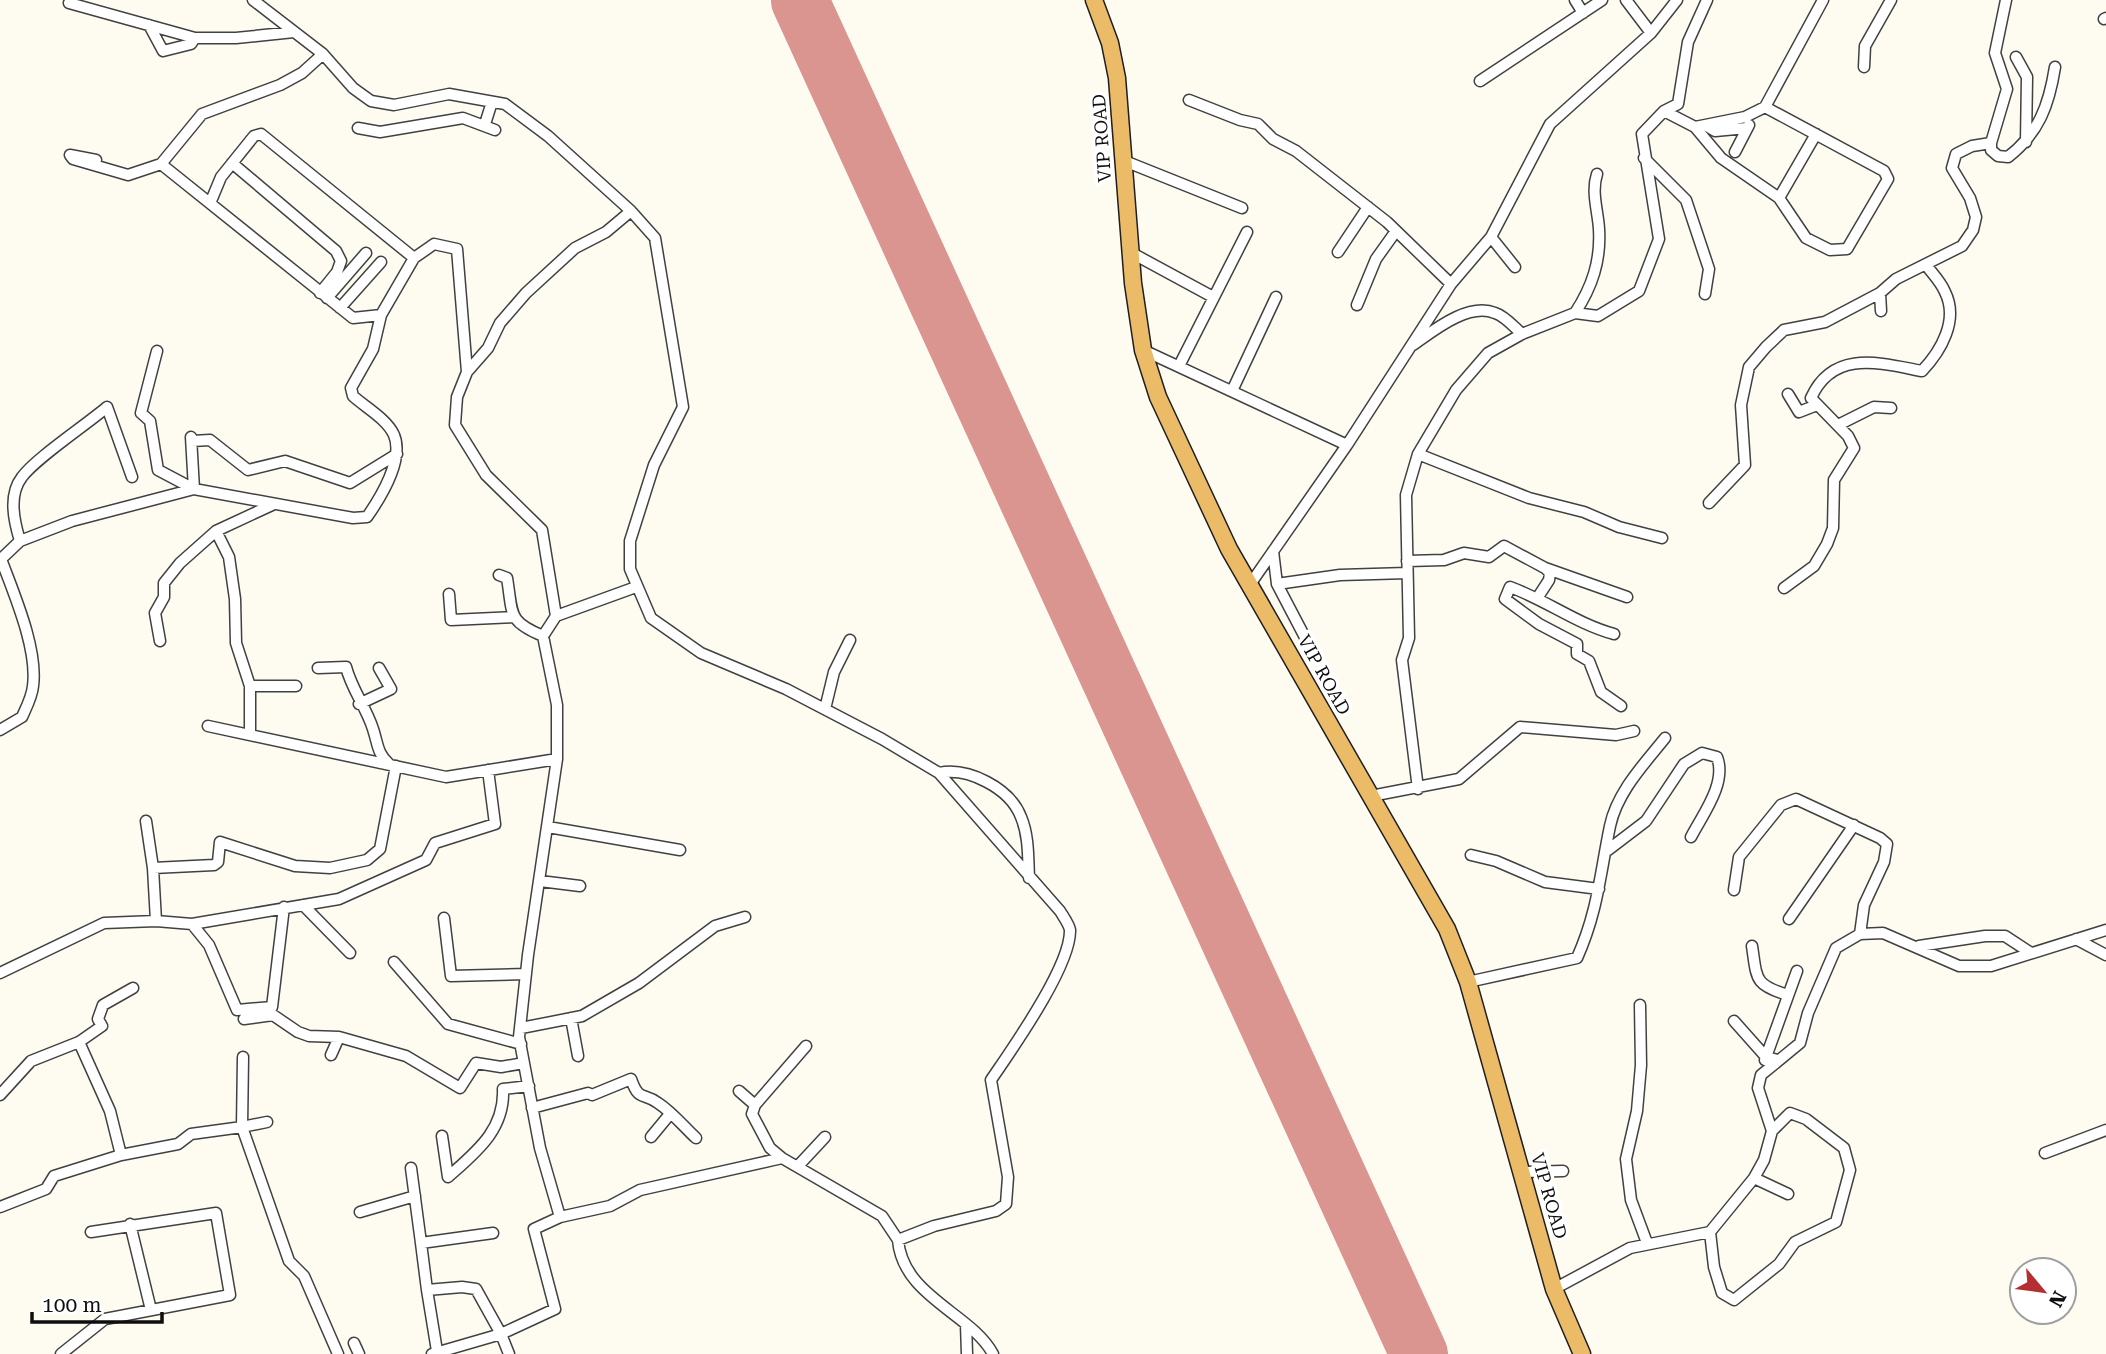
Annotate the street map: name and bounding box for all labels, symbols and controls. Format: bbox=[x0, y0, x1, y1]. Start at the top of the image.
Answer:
street label: VIP ROAD bbox=[1088, 93, 1115, 183]
street label: VIP ROAD bbox=[1294, 631, 1355, 719]
street label: VIP ROAD bbox=[1527, 1150, 1572, 1241]
north arrow bbox=[2008, 1256, 2078, 1326]
scale bar bbox=[32, 1280, 161, 1324]
text: N bbox=[2044, 1287, 2071, 1311]
text: 100 m bbox=[42, 1293, 102, 1317]

